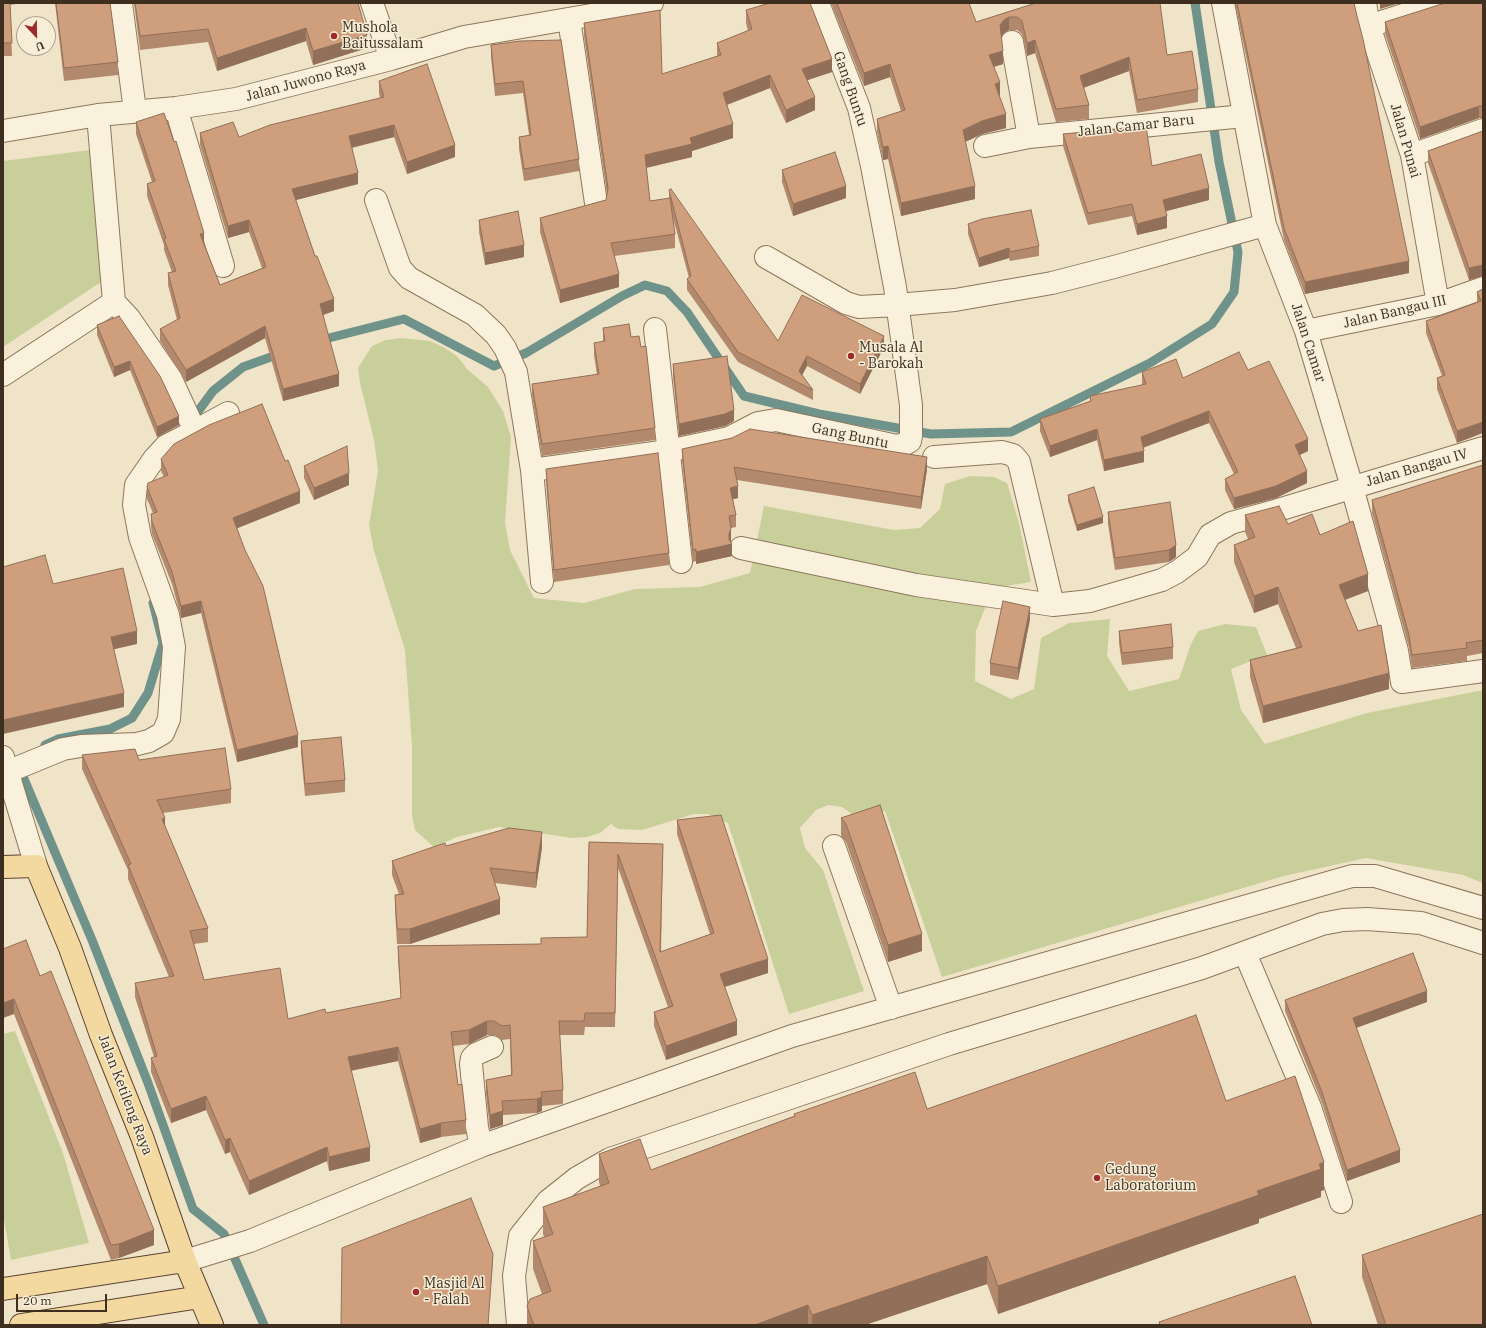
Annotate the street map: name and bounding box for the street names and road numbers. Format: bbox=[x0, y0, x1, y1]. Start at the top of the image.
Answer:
street label: Gang Buntu bbox=[829, 49, 871, 129]
street label: Jalan Juwono Raya bbox=[244, 57, 368, 105]
street label: Jalan Punai bbox=[1386, 102, 1424, 180]
street label: Jalan Camar Baru bbox=[1077, 112, 1195, 140]
street label: Jalan Bangau III bbox=[1342, 292, 1448, 332]
street label: Jalan Camar bbox=[1287, 302, 1329, 384]
street label: Gang Buntu bbox=[810, 420, 890, 452]
street label: Jalan Bangau IV bbox=[1364, 445, 1470, 491]
street label: Jalan Ketileng Raya bbox=[94, 1032, 156, 1158]

